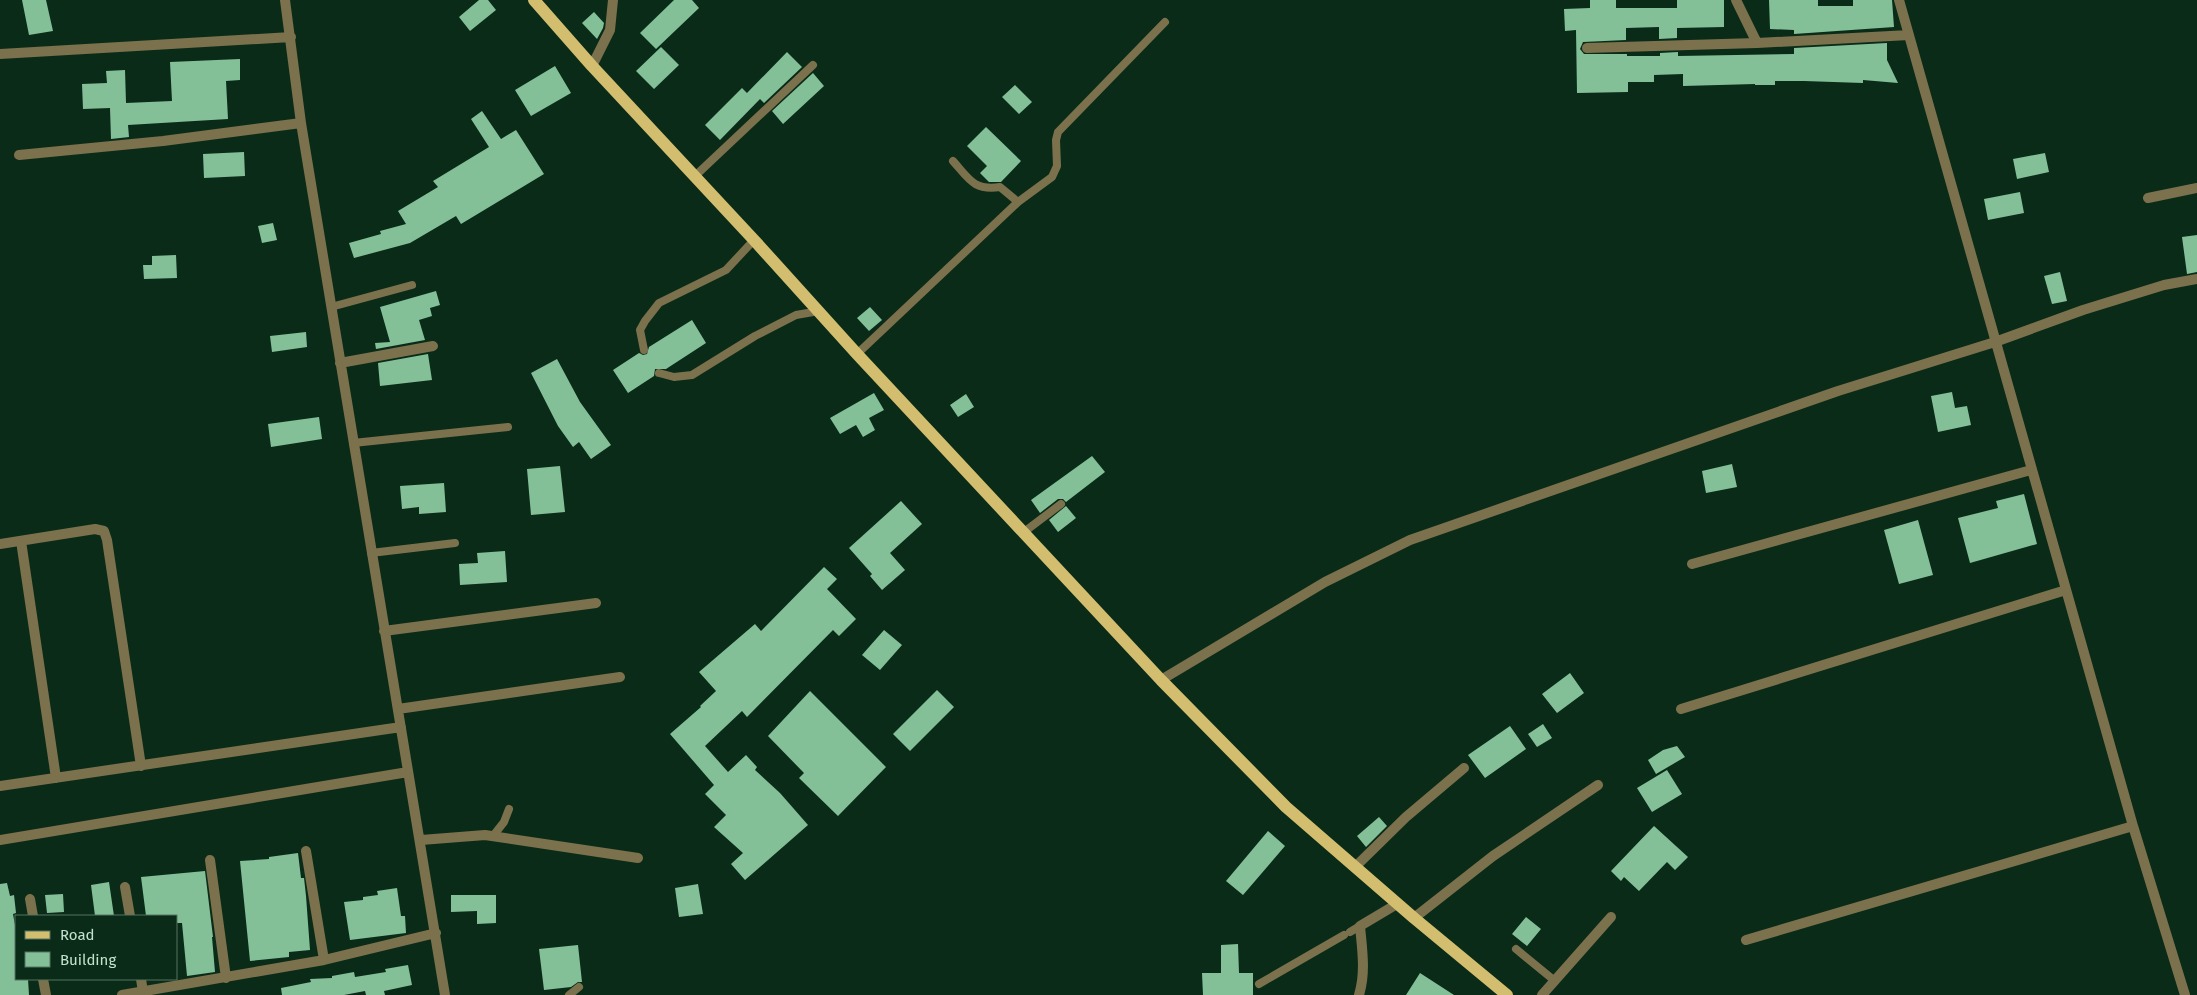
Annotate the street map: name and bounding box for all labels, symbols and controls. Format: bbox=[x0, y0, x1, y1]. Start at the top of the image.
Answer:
legend bbox=[15, 915, 178, 980]
text: Road bbox=[60, 926, 95, 944]
text: Building bbox=[60, 951, 116, 969]

